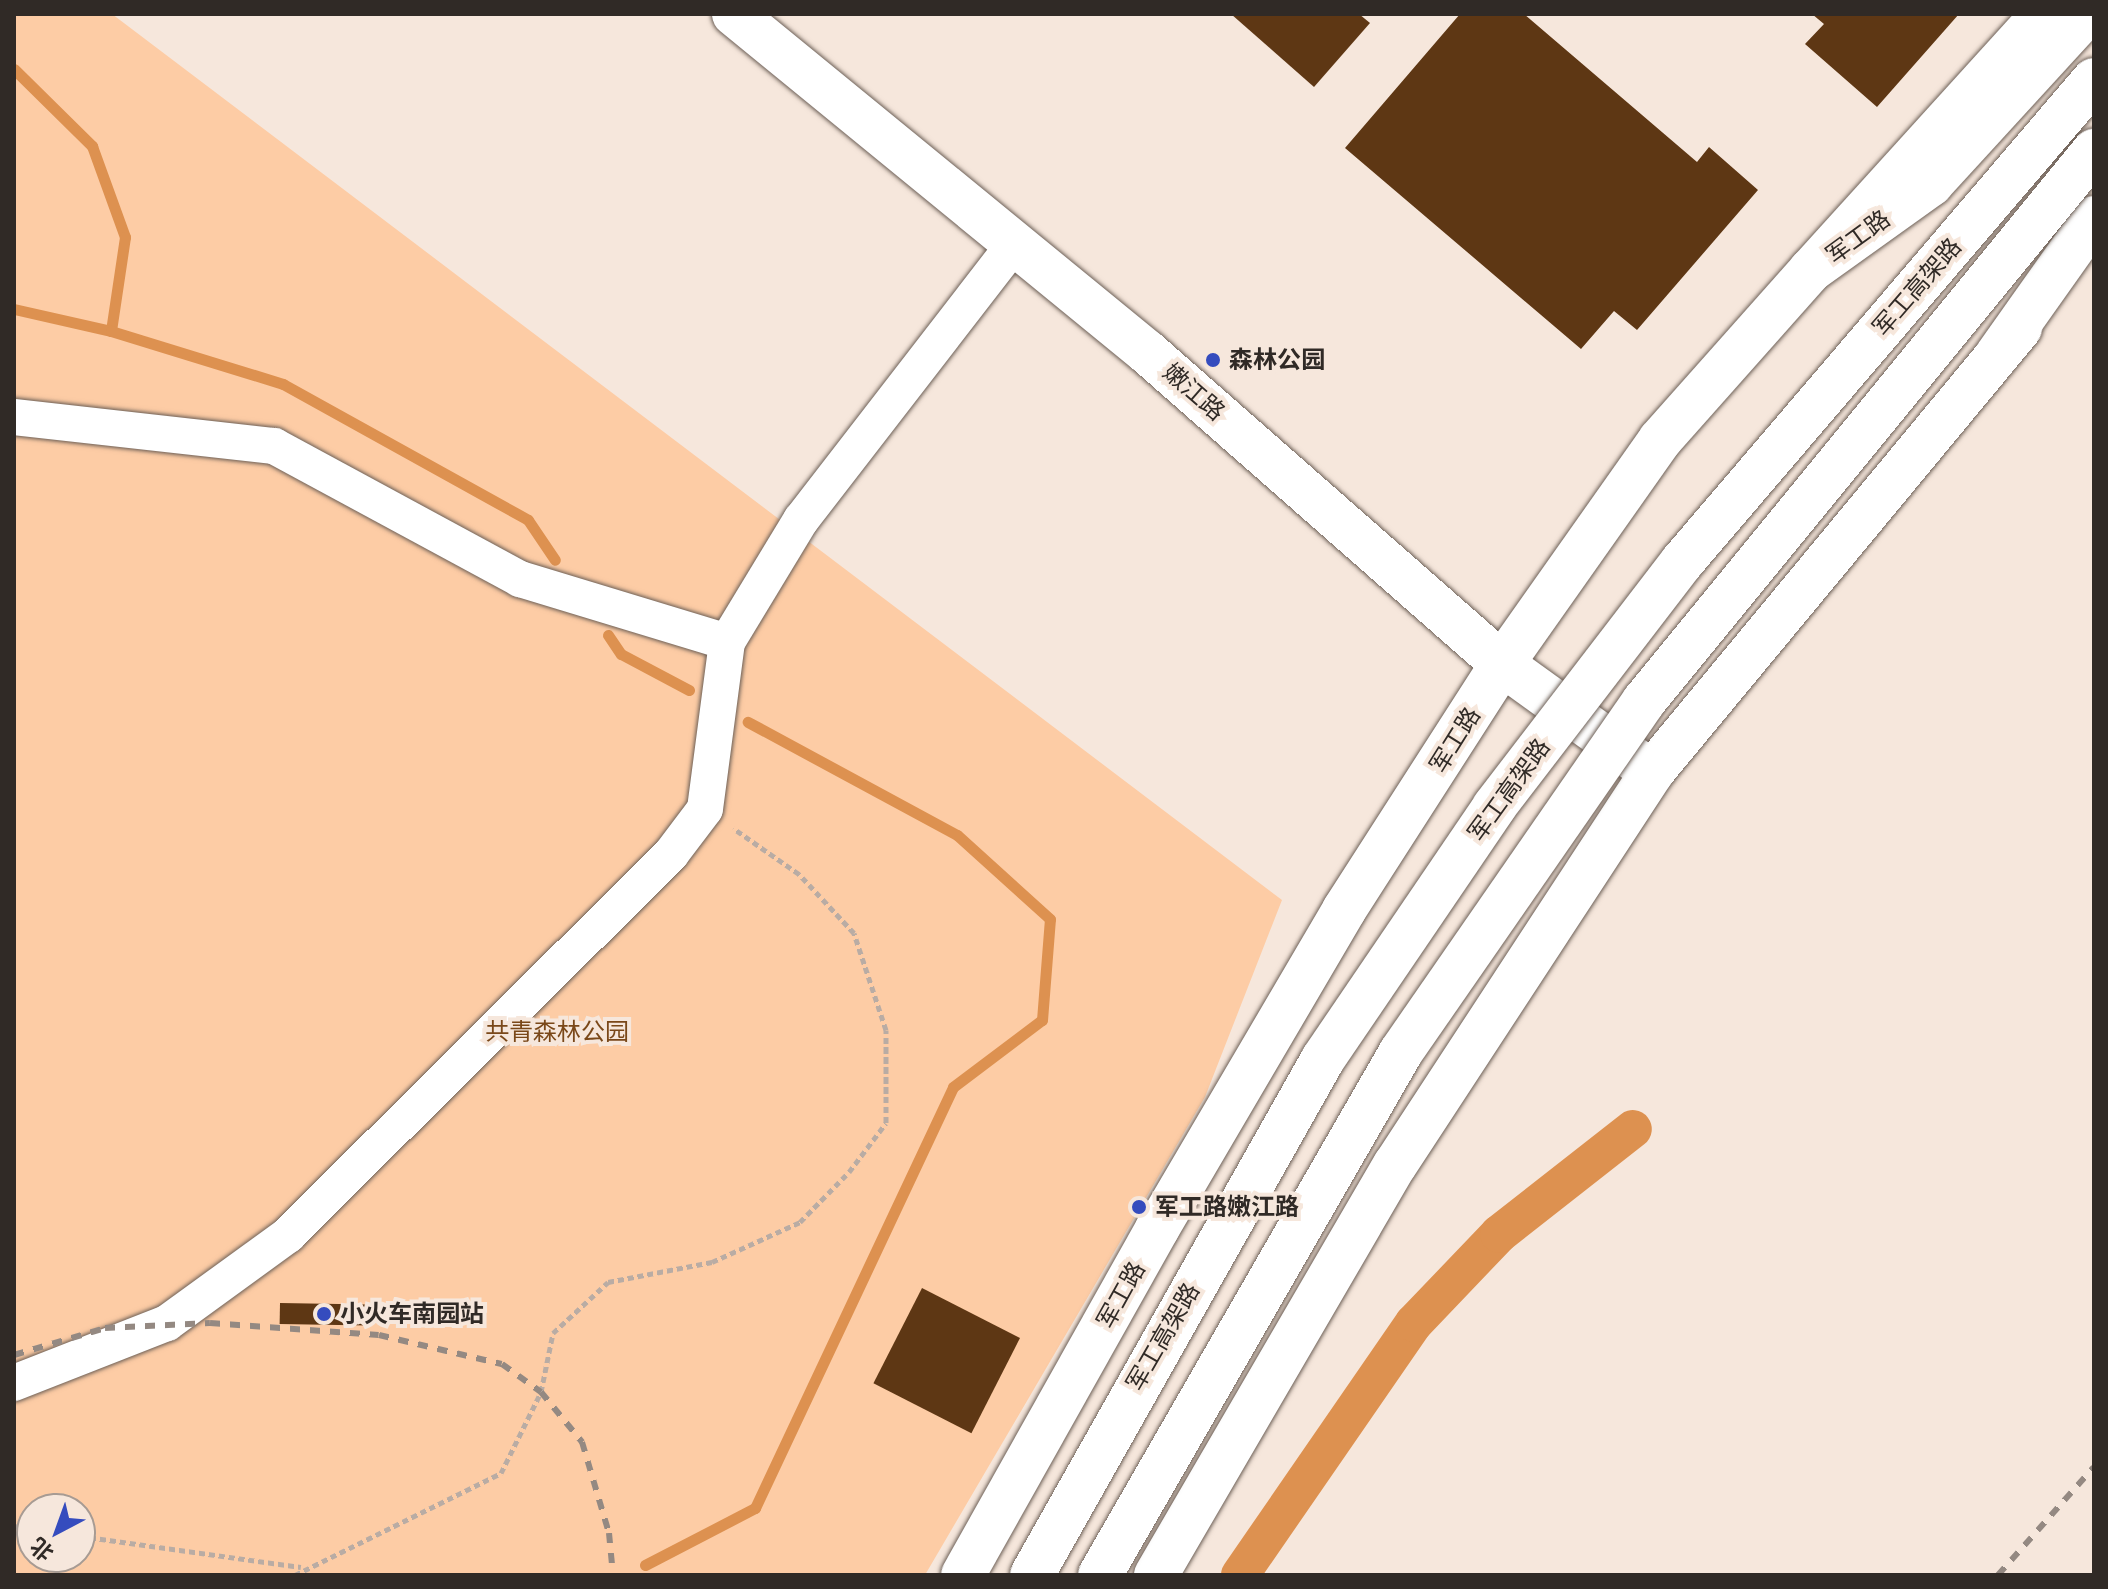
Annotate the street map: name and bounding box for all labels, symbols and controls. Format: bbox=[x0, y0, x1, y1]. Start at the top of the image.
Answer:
street label: 军工路 bbox=[1820, 204, 1896, 270]
street label: 军工高架路 bbox=[1867, 232, 1967, 342]
place label: 森林公园 bbox=[1229, 346, 1325, 374]
marker: 森林公园 bbox=[1204, 351, 1222, 369]
street label: 嫩江路 bbox=[1157, 358, 1231, 426]
street label: 军工路 bbox=[1424, 702, 1486, 778]
street label: 军工高架路 bbox=[1462, 733, 1556, 847]
park label: 共青森林公园 bbox=[485, 1018, 629, 1046]
place label: 军工路嫩江路 bbox=[1155, 1193, 1299, 1221]
marker: 军工路嫩江路 bbox=[1130, 1198, 1148, 1216]
street label: 军工路 bbox=[1091, 1257, 1151, 1333]
street label: 军工高架路 bbox=[1121, 1278, 1205, 1396]
place label: 小火车南园站 bbox=[340, 1300, 484, 1328]
marker: 小火车南园站 bbox=[315, 1305, 333, 1323]
north arrow bbox=[16, 1493, 96, 1573]
text: 北 bbox=[25, 1533, 58, 1567]

